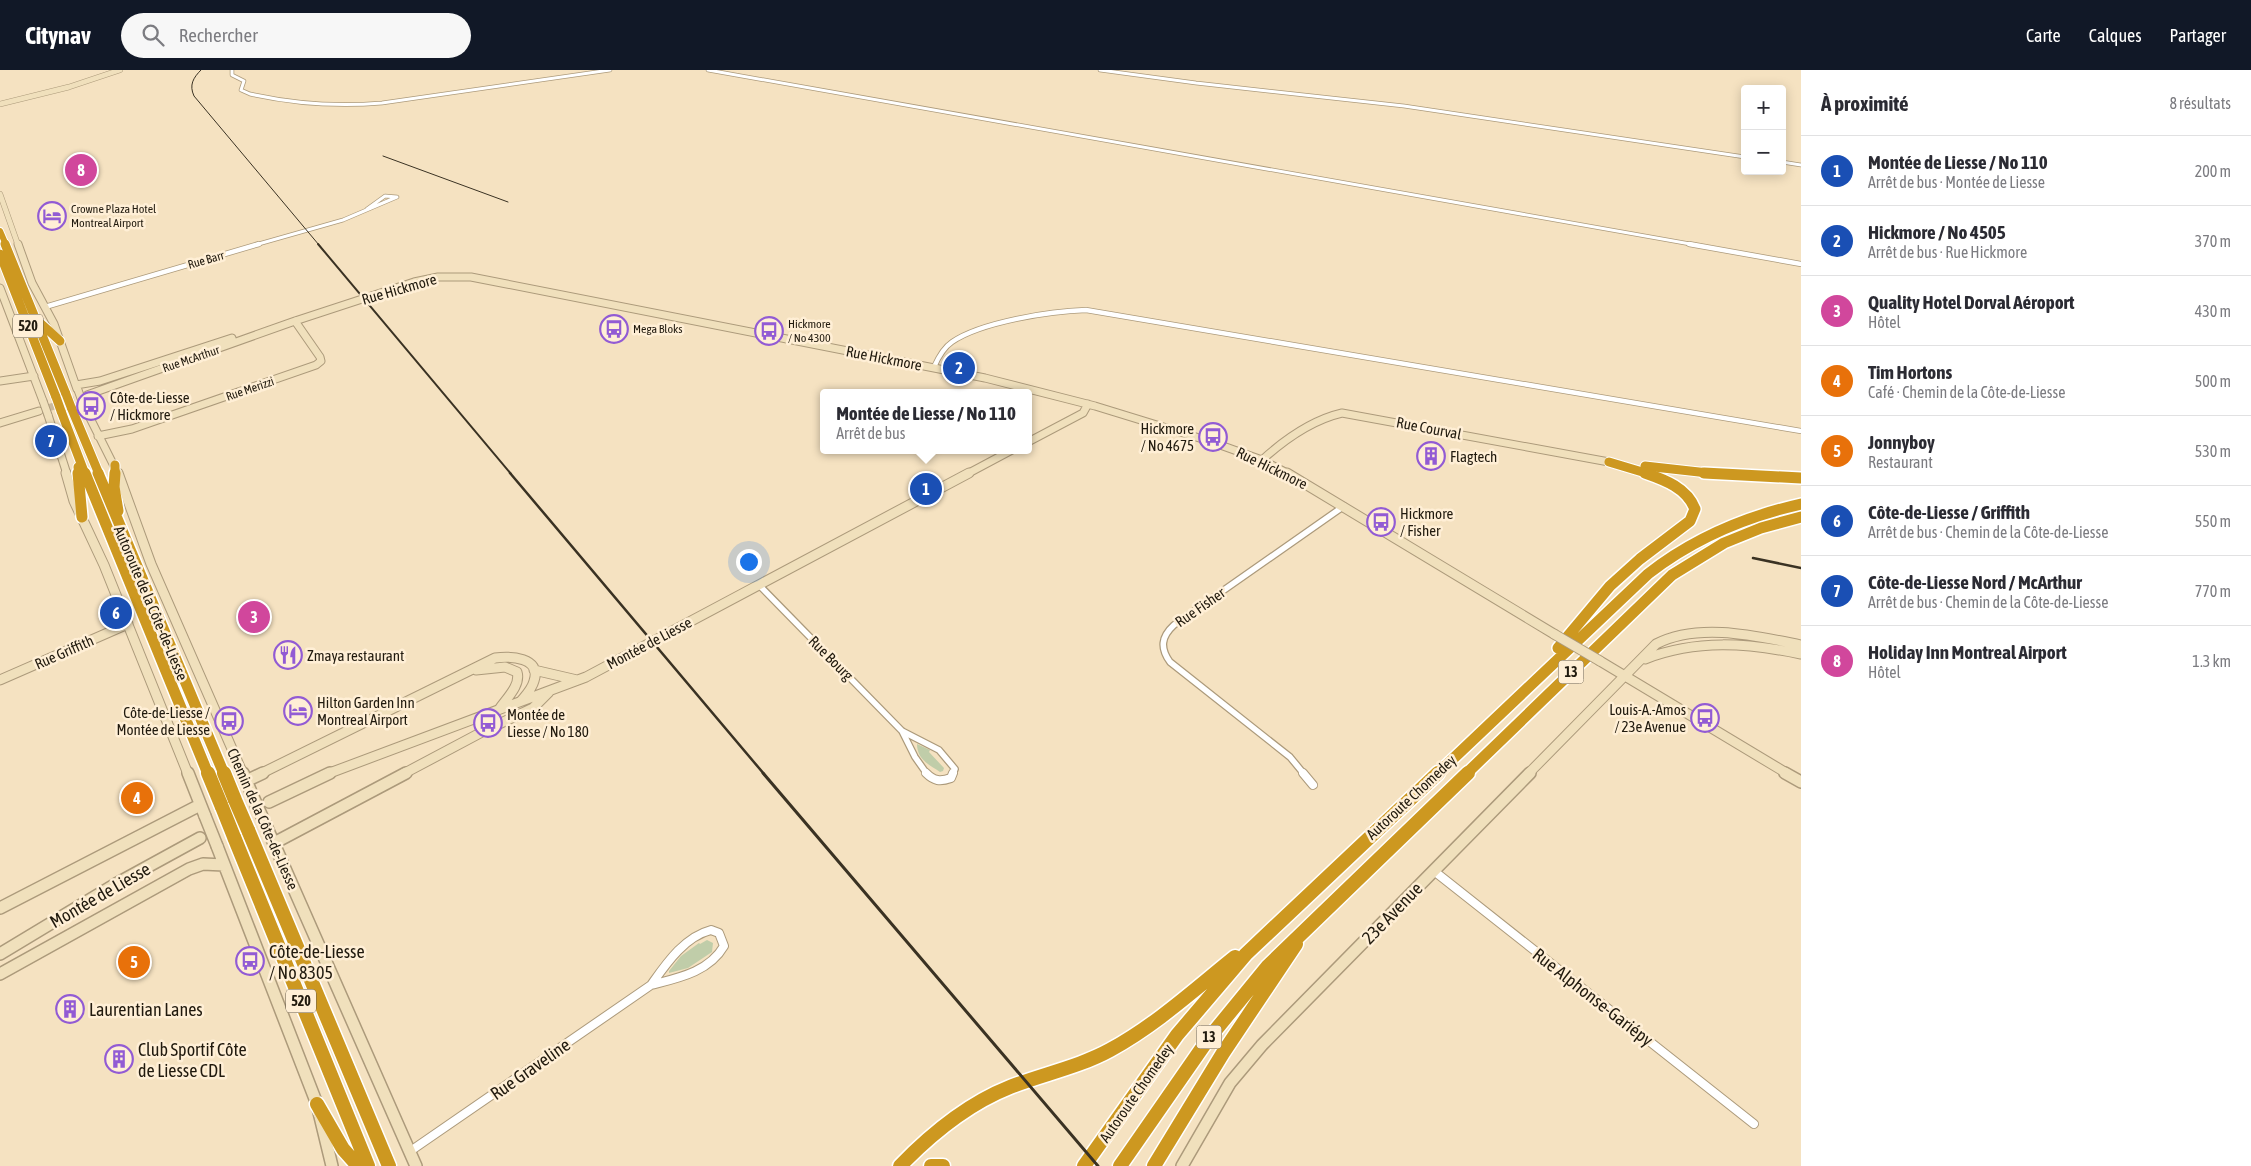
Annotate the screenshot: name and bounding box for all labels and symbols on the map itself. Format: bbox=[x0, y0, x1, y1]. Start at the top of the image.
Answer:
pin: 8 bbox=[65, 151, 97, 189]
hotel icon: Crowne Plaza Hotel Montreal Airport bbox=[37, 201, 67, 231]
place label: Crowne Plaza Hotel Montreal Airport bbox=[71, 202, 157, 230]
street label: Rue Barr bbox=[186, 248, 226, 272]
street label: Rue Hickmore bbox=[360, 270, 439, 308]
bus stop icon: Mega Bloks bbox=[599, 314, 629, 344]
road number: 520 bbox=[13, 315, 43, 338]
bus stop icon: Hickmore / No 4300 bbox=[754, 316, 784, 346]
place label: Hickmore / No 4300 bbox=[788, 317, 831, 345]
place label: Mega Bloks bbox=[633, 322, 683, 336]
street label: Rue Hickmore bbox=[845, 342, 924, 374]
street label: Rue McArthur bbox=[161, 343, 222, 375]
pin: 2 bbox=[943, 349, 975, 387]
street label: Rue Merizzi bbox=[224, 374, 276, 404]
place label: Côte-de-Liesse / Hickmore bbox=[110, 389, 190, 423]
bus stop icon: Côte-de-Liesse / Hickmore bbox=[76, 391, 106, 421]
street label: Rue Courval bbox=[1395, 413, 1463, 443]
place label: Hickmore / No 4675 bbox=[1141, 420, 1194, 454]
pin: 7 bbox=[35, 422, 67, 460]
bus stop icon: Hickmore / No 4675 bbox=[1198, 422, 1228, 452]
building icon: Flagtech bbox=[1416, 441, 1446, 471]
street label: Rue Hickmore bbox=[1234, 443, 1311, 493]
place label: Flagtech bbox=[1450, 448, 1497, 465]
pin: 1 bbox=[910, 470, 942, 508]
place label: Hickmore / Fisher bbox=[1400, 505, 1454, 539]
bus stop icon: Hickmore / Fisher bbox=[1366, 507, 1396, 537]
street label: Autoroute de la Côte-de-Liesse bbox=[111, 523, 191, 683]
your location bbox=[736, 549, 762, 575]
street label: Rue Fisher bbox=[1172, 583, 1229, 630]
pin: 6 bbox=[100, 594, 132, 632]
pin: 3 bbox=[238, 598, 270, 636]
street label: Montée de Liesse bbox=[604, 613, 694, 672]
street label: Rue Griffith bbox=[32, 631, 96, 673]
street label: Rue Bourg bbox=[805, 632, 857, 684]
restaurant icon: Zmaya restaurant bbox=[273, 640, 303, 670]
place label: Zmaya restaurant bbox=[307, 647, 404, 664]
road number: 13 bbox=[1558, 660, 1584, 684]
place label: Hilton Garden Inn Montreal Airport bbox=[317, 694, 415, 728]
hotel icon: Hilton Garden Inn Montreal Airport bbox=[283, 696, 313, 726]
place label: Louis-A.-Amos / 23e Avenue bbox=[1609, 701, 1686, 735]
bus stop icon: Louis-A.-Amos / 23e Avenue bbox=[1690, 703, 1720, 733]
place label: Côte-de-Liesse / Montée de Liesse bbox=[116, 704, 210, 738]
bus stop icon: Côte-de-Liesse / Montée de Liesse bbox=[214, 706, 244, 736]
place label: Montée de Liesse / No 180 bbox=[507, 706, 589, 740]
bus stop icon: Montée de Liesse / No 180 bbox=[473, 708, 503, 738]
street label: Chemin de la Côte-de-Liesse bbox=[224, 746, 302, 893]
street label: Autoroute Chomedey bbox=[1363, 751, 1459, 843]
pin: 4 bbox=[121, 779, 153, 817]
street label: Montée de Liesse bbox=[46, 858, 154, 932]
street label: 23e Avenue bbox=[1358, 878, 1426, 948]
place label: Côte-de-Liesse / No 8305 bbox=[269, 941, 365, 983]
pin: 5 bbox=[118, 943, 150, 981]
street label: Rue Alphonse-Gariépy bbox=[1529, 944, 1657, 1050]
bus stop icon: Côte-de-Liesse / No 8305 bbox=[235, 946, 265, 976]
road number: 520 bbox=[286, 989, 316, 1012]
building icon: Laurentian Lanes bbox=[55, 994, 85, 1024]
place label: Laurentian Lanes bbox=[89, 999, 203, 1020]
road number: 13 bbox=[1196, 1026, 1222, 1049]
street label: Rue Graveline bbox=[486, 1034, 574, 1104]
place label: Club Sportif Côte de Liesse CDL bbox=[138, 1039, 247, 1081]
street label: Autoroute Chomedey bbox=[1096, 1041, 1176, 1145]
building icon: Club Sportif Côte de Liesse CDL bbox=[104, 1044, 134, 1074]

